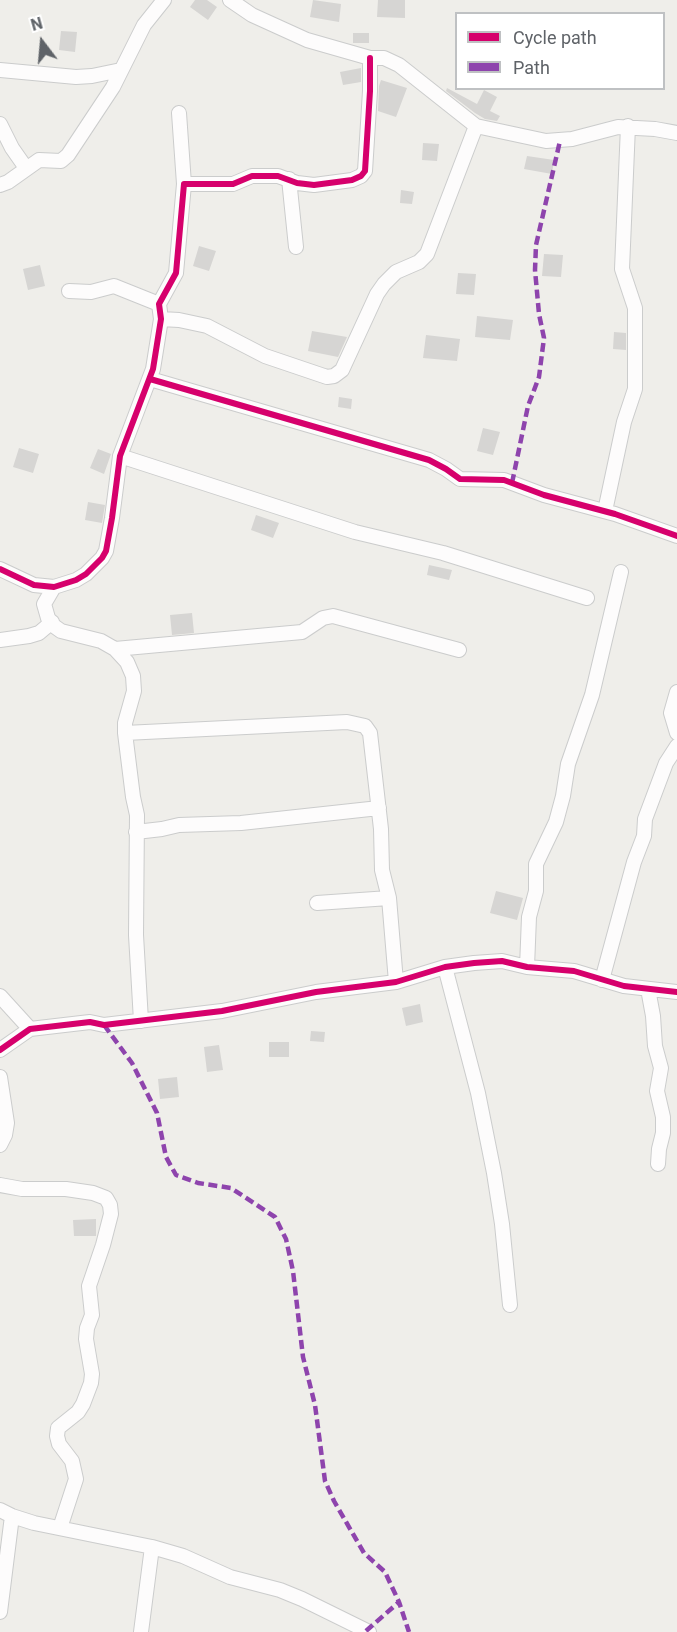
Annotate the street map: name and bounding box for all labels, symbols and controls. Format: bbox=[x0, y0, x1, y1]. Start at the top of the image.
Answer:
north arrow bbox=[12, 12, 72, 72]
legend bbox=[455, 12, 665, 90]
text: N bbox=[29, 14, 45, 35]
text: Cycle path bbox=[513, 27, 597, 48]
text: Path bbox=[513, 57, 550, 78]

